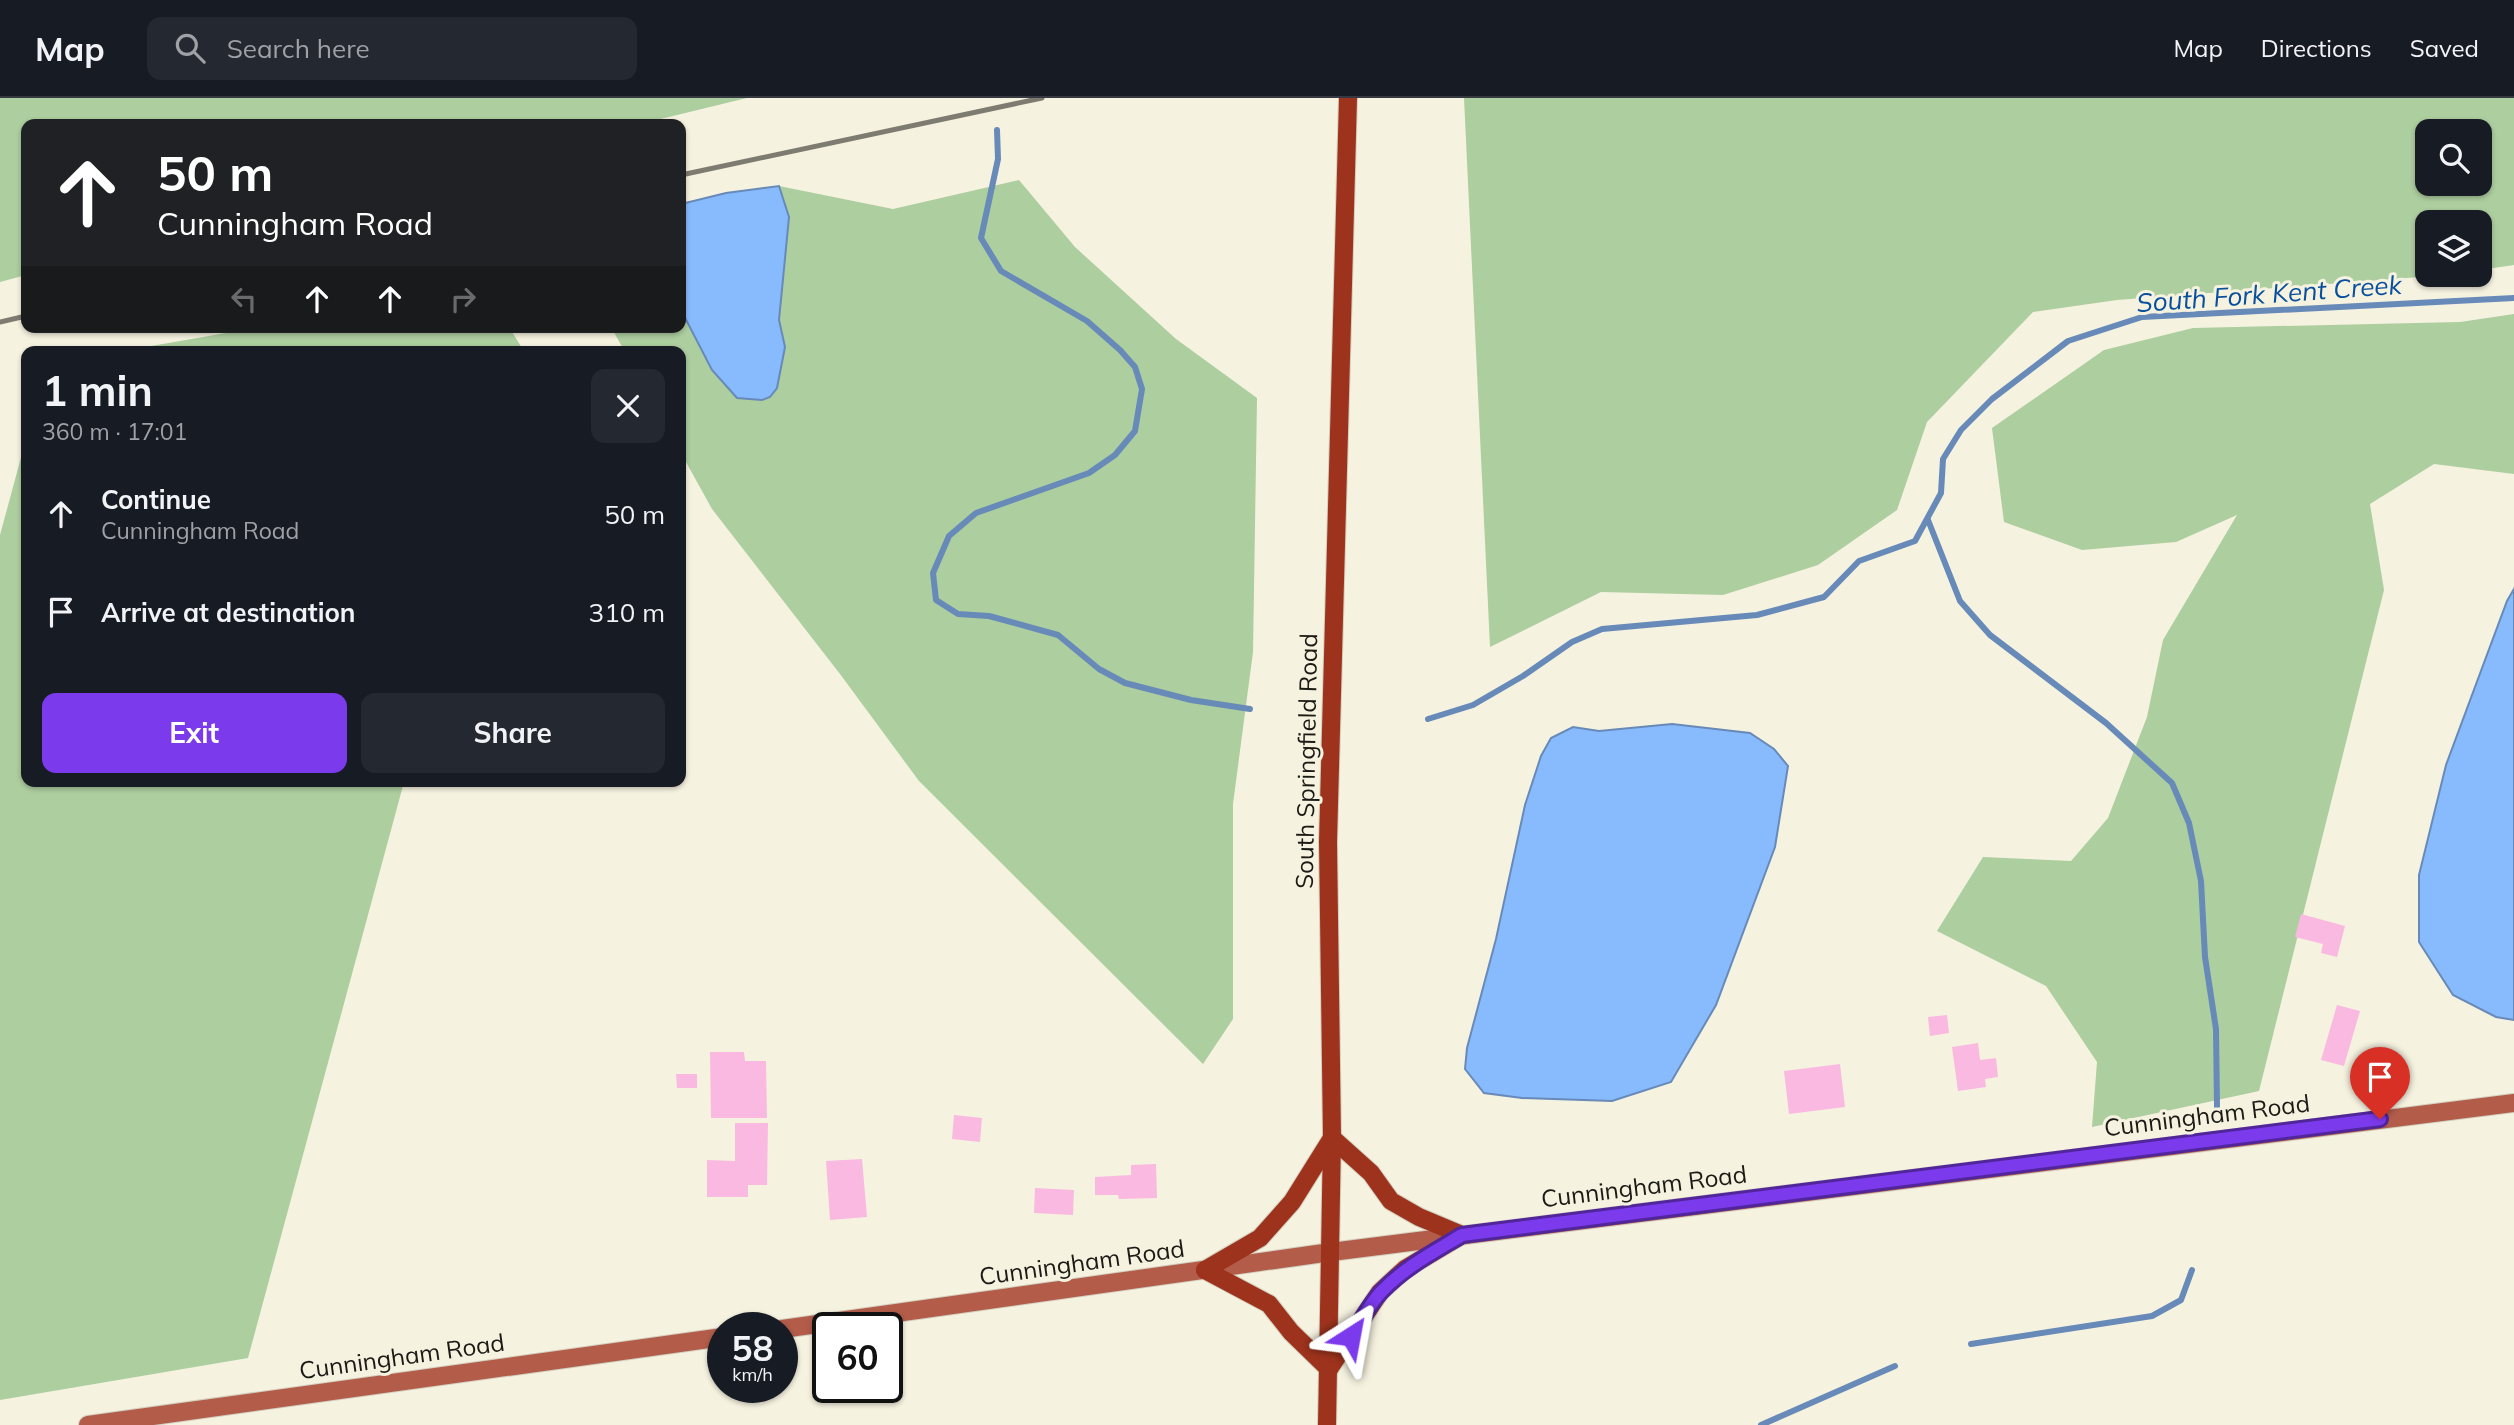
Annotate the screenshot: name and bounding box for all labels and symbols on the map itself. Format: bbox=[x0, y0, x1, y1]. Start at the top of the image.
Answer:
water label: South Fork Kent Creek bbox=[2135, 268, 2403, 319]
street label: South Springfield Road bbox=[1289, 633, 1323, 889]
pin bbox=[2350, 1047, 2410, 1119]
street label: Cunningham Road bbox=[2102, 1088, 2311, 1143]
street label: Cunningham Road bbox=[1539, 1159, 1748, 1214]
street label: Cunningham Road bbox=[977, 1233, 1186, 1291]
position arrow bbox=[1314, 1299, 1388, 1373]
speed limit sign: 60 bbox=[812, 1312, 903, 1403]
street label: Cunningham Road bbox=[297, 1327, 506, 1385]

